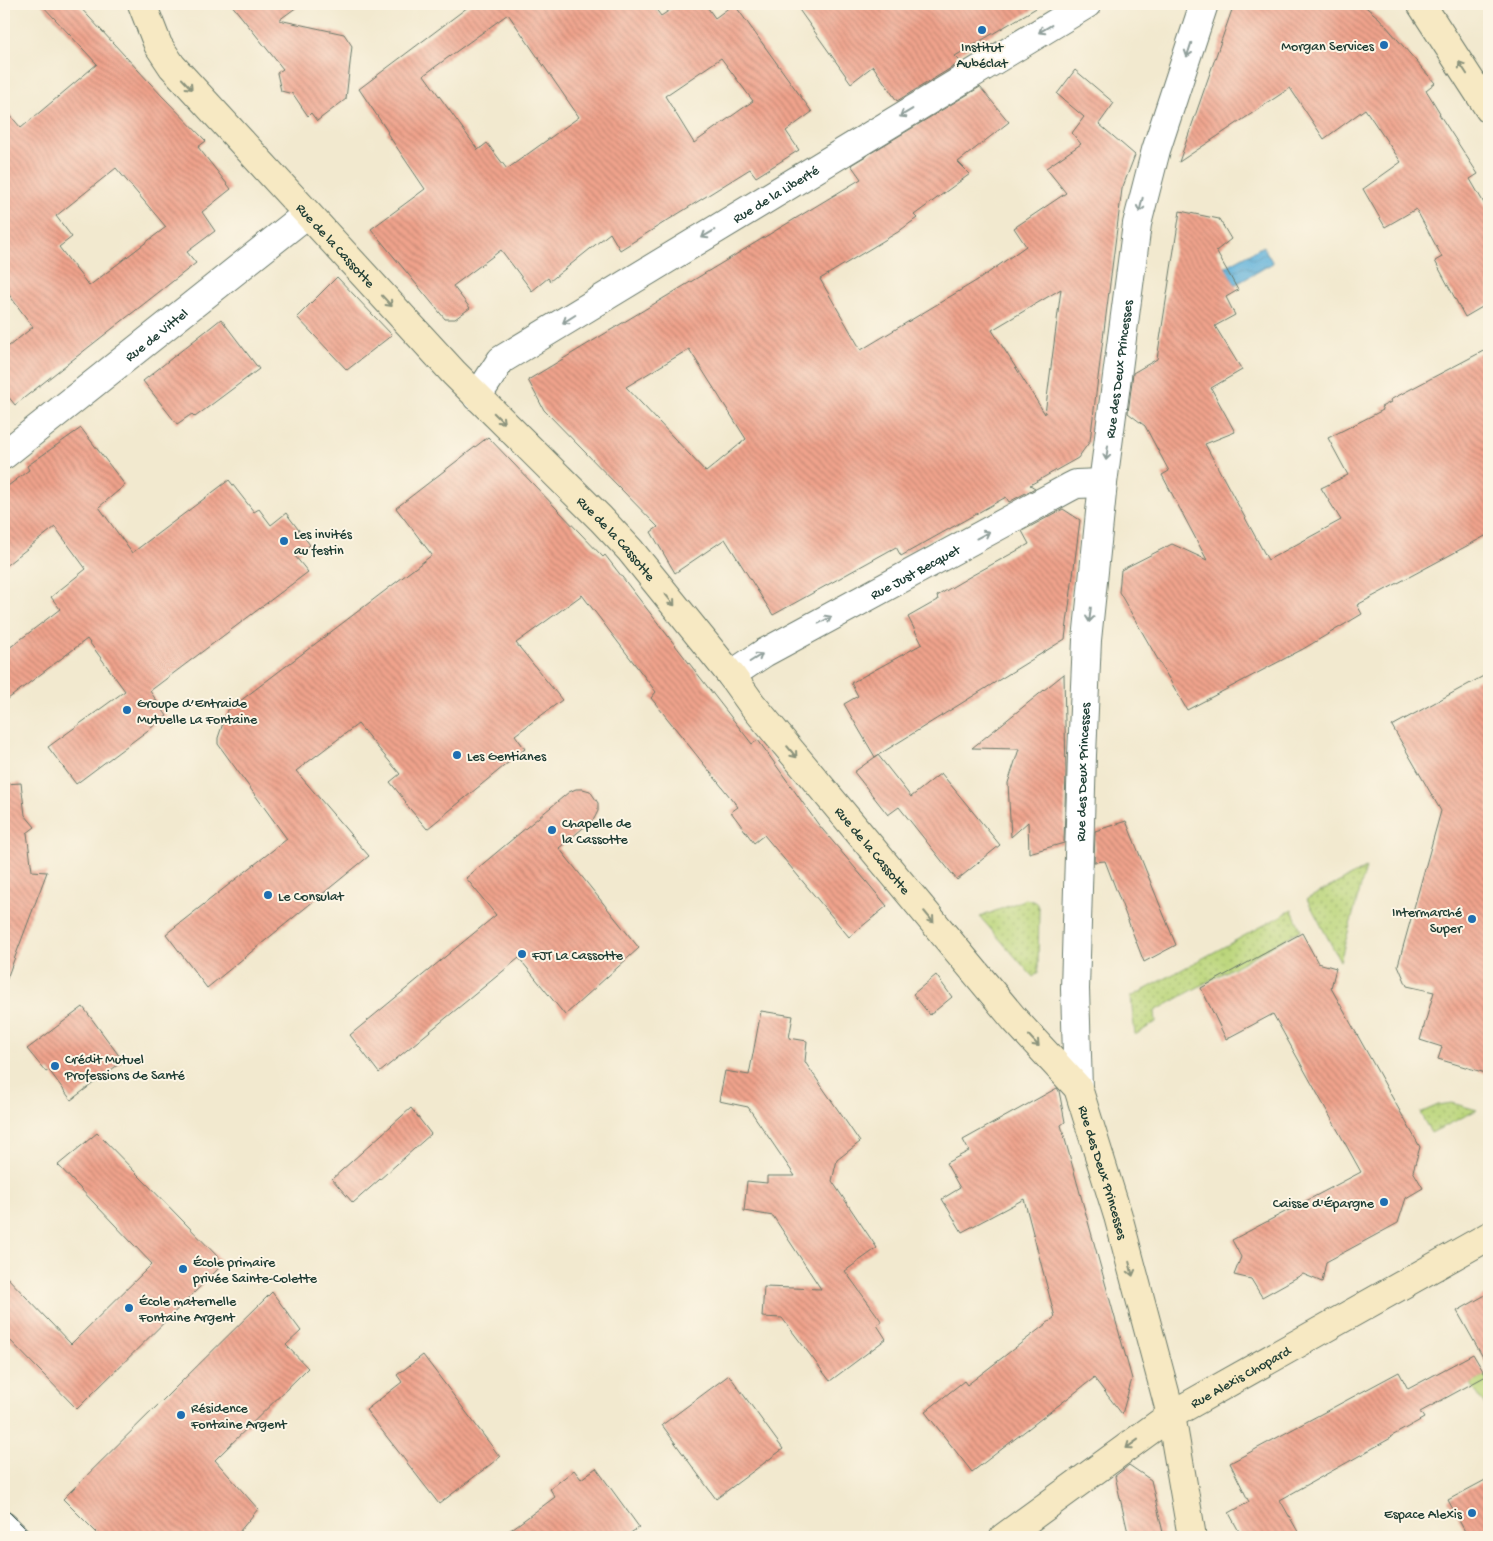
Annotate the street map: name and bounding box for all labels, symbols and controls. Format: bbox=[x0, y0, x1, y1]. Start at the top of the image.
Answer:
marker: Institut Aubéclat bbox=[976, 24, 988, 36]
one-way arrow bbox=[1039, 25, 1053, 35]
place label: Morgan Services bbox=[1281, 39, 1375, 56]
marker: Morgan Services bbox=[1378, 39, 1390, 51]
place label: Institut Aubéclat bbox=[957, 40, 1009, 73]
one-way arrow bbox=[1184, 42, 1193, 57]
one-way arrow bbox=[1457, 61, 1468, 75]
one-way arrow bbox=[182, 77, 193, 90]
one-way arrow bbox=[900, 109, 914, 119]
street label: Rue de la Liberté bbox=[730, 162, 824, 228]
one-way arrow bbox=[1136, 197, 1146, 213]
street label: Rue de la Cassotte bbox=[291, 201, 378, 293]
one-way arrow bbox=[701, 229, 715, 239]
one-way arrow bbox=[381, 294, 393, 307]
street label: Rue des Deux Princesses bbox=[1103, 298, 1138, 439]
street label: Rue de Vittel bbox=[122, 306, 192, 366]
one-way arrow bbox=[562, 314, 576, 324]
one-way arrow bbox=[493, 412, 505, 425]
one-way arrow bbox=[1102, 445, 1112, 461]
street label: Rue de la Cassotte bbox=[572, 494, 658, 586]
place label: Les invités au festin bbox=[294, 527, 353, 560]
one-way arrow bbox=[975, 529, 989, 539]
marker: Les invités au festin bbox=[278, 535, 290, 547]
street label: Rue Just Becquet bbox=[868, 542, 965, 605]
one-way arrow bbox=[665, 593, 676, 606]
one-way arrow bbox=[1085, 606, 1095, 622]
one-way arrow bbox=[817, 615, 831, 625]
one-way arrow bbox=[748, 653, 762, 663]
place label: Groupe d’Entraide Mutuelle La Fontaine bbox=[137, 696, 258, 729]
street label: Rue des Deux Princesses bbox=[1073, 702, 1095, 842]
marker: Groupe d’Entraide Mutuelle La Fontaine bbox=[121, 704, 133, 716]
one-way arrow bbox=[786, 745, 798, 758]
marker: Les Gentianes bbox=[451, 749, 463, 761]
place label: Les Gentianes bbox=[467, 749, 547, 766]
street label: Rue de la Cassotte bbox=[830, 804, 913, 899]
place label: Chapelle de la Cassotte bbox=[562, 816, 632, 849]
marker: Chapelle de la Cassotte bbox=[546, 824, 558, 836]
marker: Le Consulat bbox=[262, 889, 274, 901]
place label: Le Consulat bbox=[278, 889, 345, 906]
place label: Intermarché Super bbox=[1392, 905, 1463, 938]
one-way arrow bbox=[924, 910, 935, 923]
marker: Intermarché Super bbox=[1466, 913, 1478, 925]
marker: FJT La Cassotte bbox=[516, 948, 528, 960]
place label: FJT La Cassotte bbox=[531, 948, 624, 965]
one-way arrow bbox=[1028, 1035, 1040, 1048]
place label: Crédit Mutuel Professions de Santé bbox=[64, 1052, 186, 1085]
marker: Crédit Mutuel Professions de Santé bbox=[49, 1060, 61, 1072]
street label: Rue des Deux Princesses bbox=[1073, 1104, 1130, 1242]
place label: Caisse d'Épargne bbox=[1273, 1196, 1375, 1213]
marker: Caisse d'Épargne bbox=[1378, 1196, 1390, 1208]
place label: École primaire privée Sainte-Colette bbox=[192, 1255, 318, 1288]
one-way arrow bbox=[1127, 1260, 1136, 1276]
marker: École primaire privée Sainte-Colette bbox=[177, 1263, 189, 1275]
place label: École maternelle Fontaine Argent bbox=[138, 1294, 237, 1327]
marker: École maternelle Fontaine Argent bbox=[123, 1302, 135, 1314]
street label: Rue Alexis Chopard bbox=[1188, 1343, 1296, 1413]
place label: Résidence Fontaine Argent bbox=[190, 1401, 288, 1434]
marker: Résidence Fontaine Argent bbox=[175, 1409, 187, 1421]
one-way arrow bbox=[1126, 1438, 1139, 1449]
place label: Espace Alexis bbox=[1384, 1507, 1463, 1524]
marker: Espace Alexis bbox=[1466, 1507, 1478, 1519]

